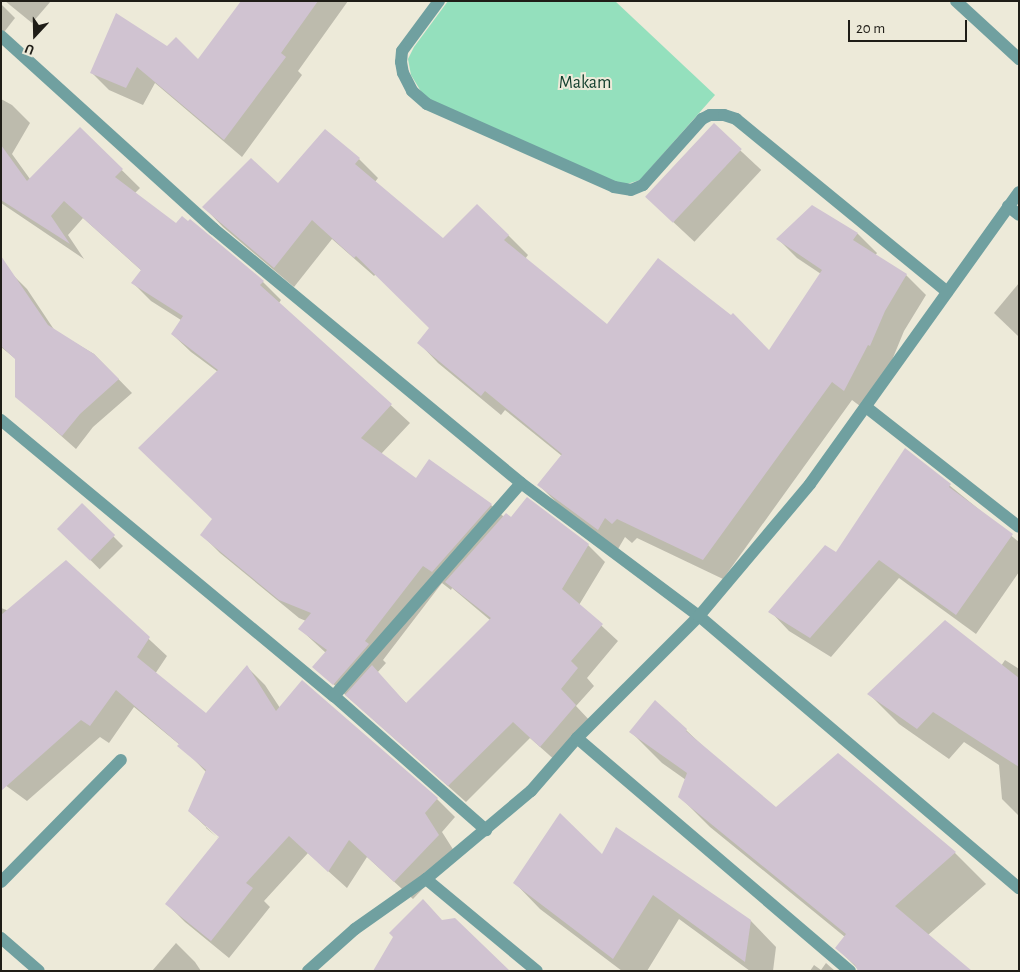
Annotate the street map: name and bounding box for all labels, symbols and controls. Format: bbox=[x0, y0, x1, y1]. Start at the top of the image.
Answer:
north arrow bbox=[10, 10, 60, 60]
scale bar bbox=[850, 10, 969, 42]
text: 20 m bbox=[856, 21, 885, 36]
text: U bbox=[23, 41, 36, 57]
park label: Makam bbox=[559, 72, 611, 94]

